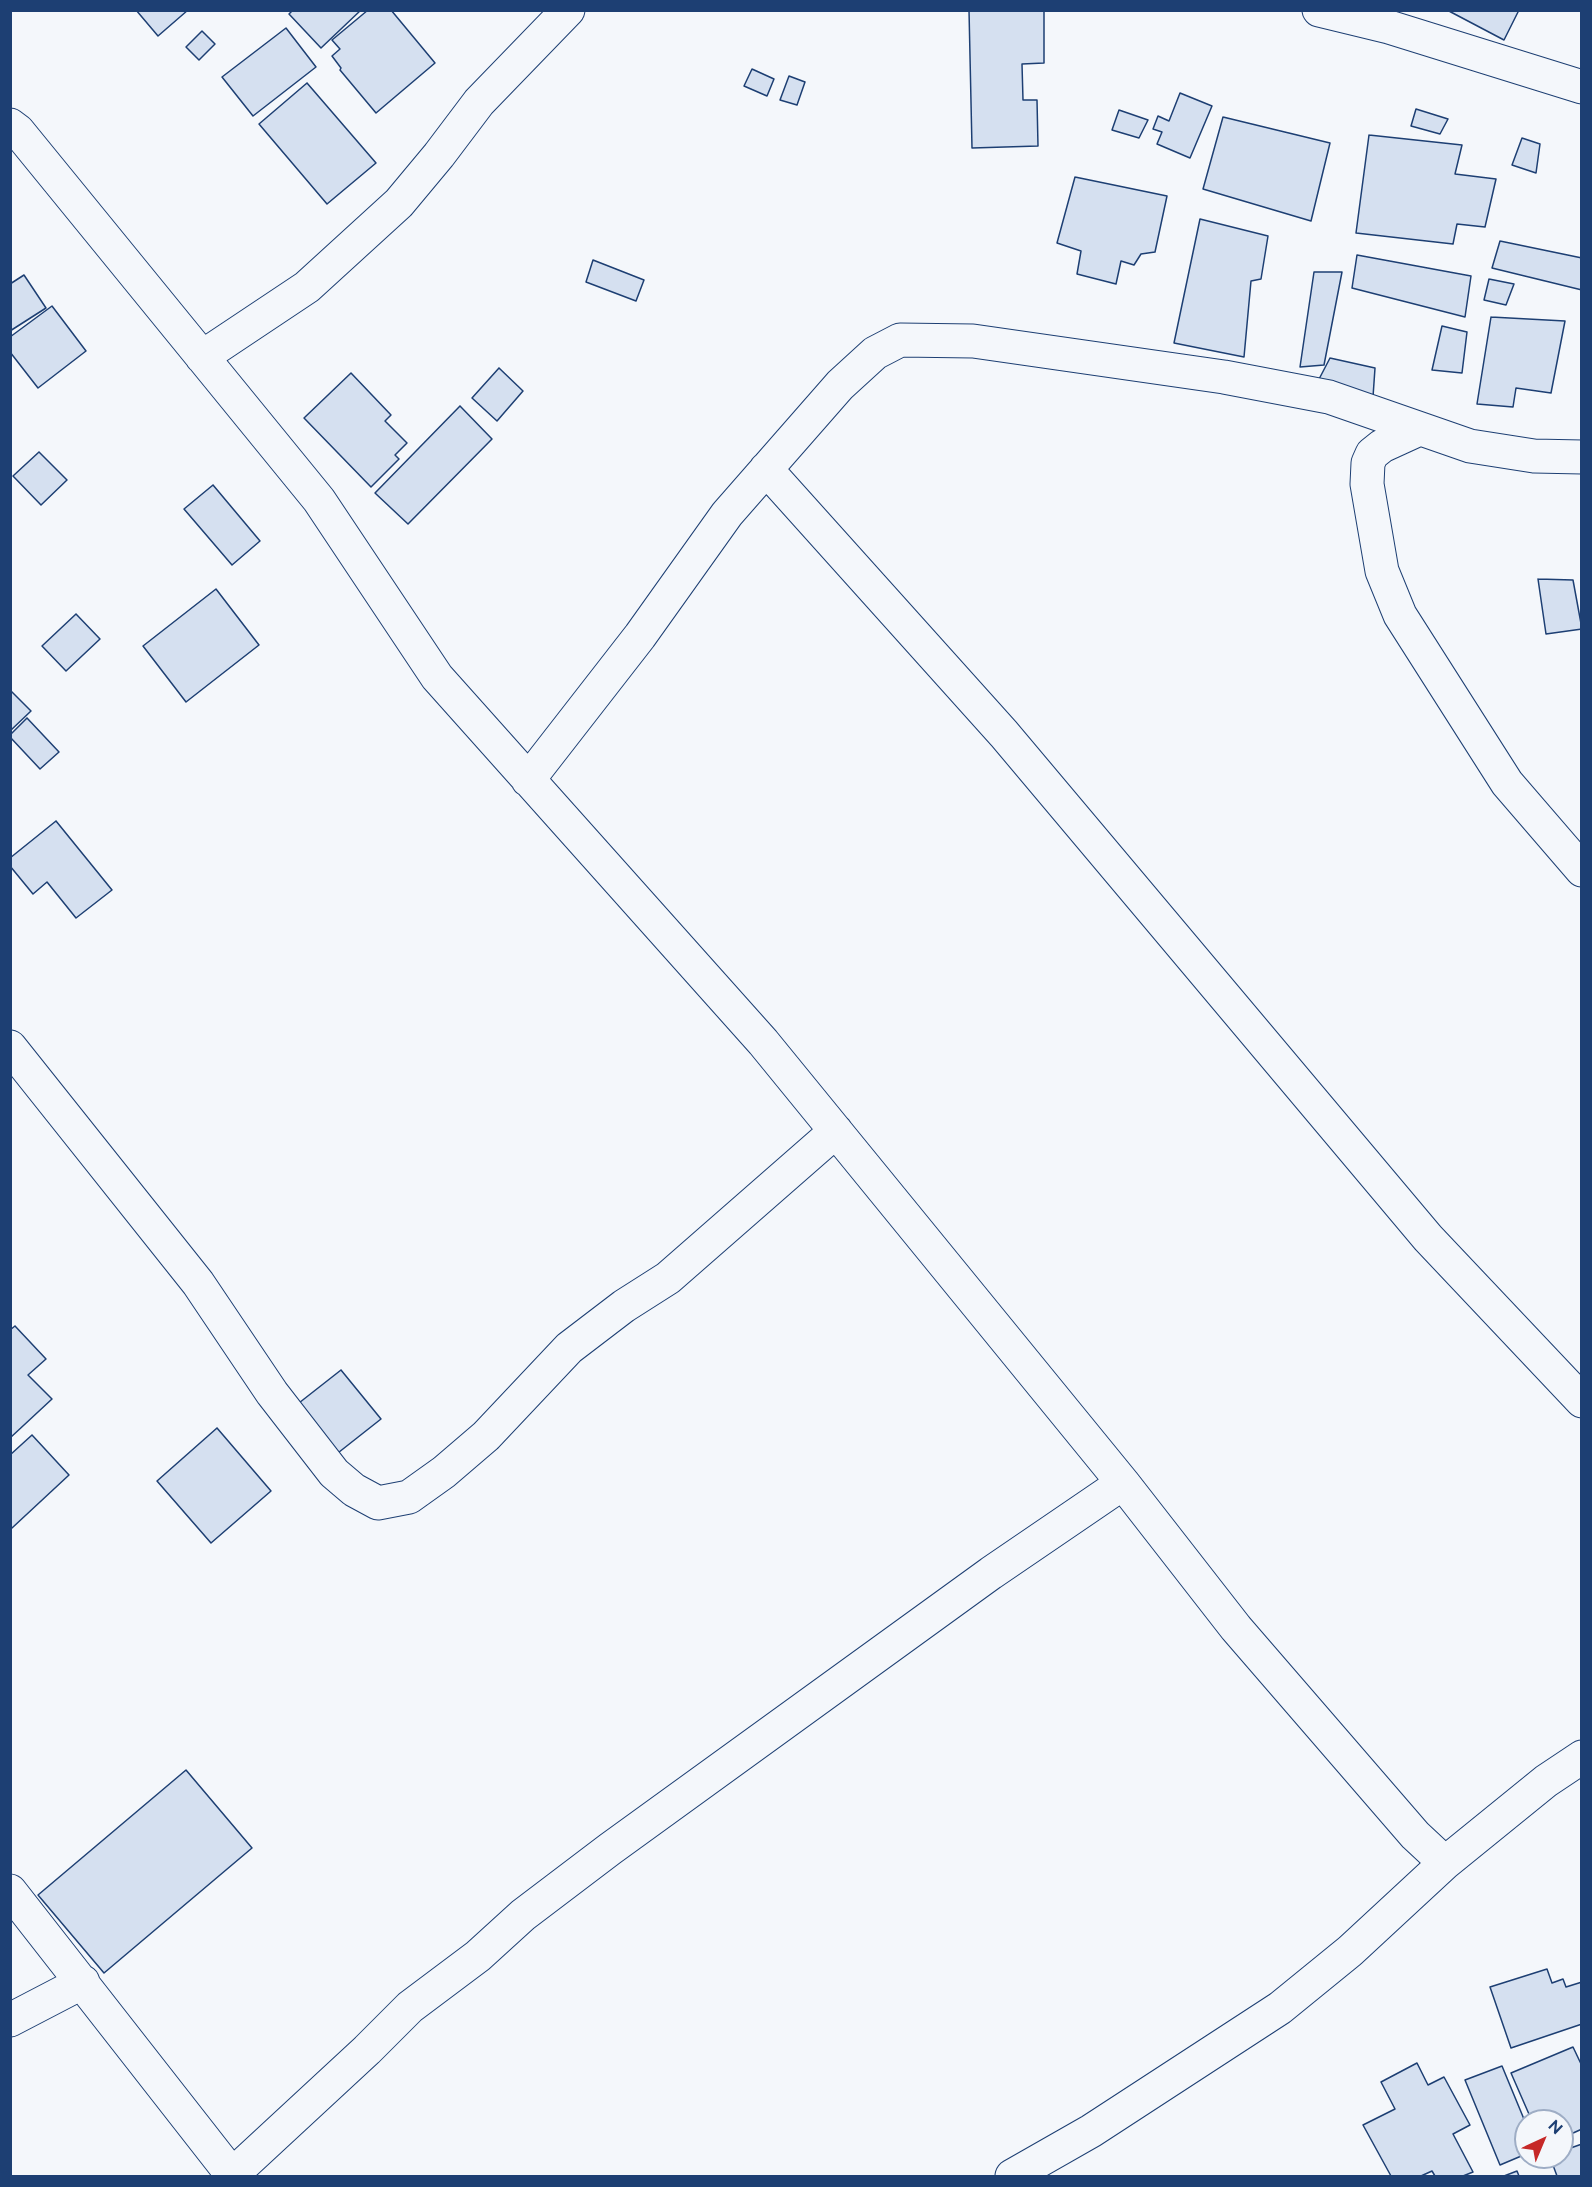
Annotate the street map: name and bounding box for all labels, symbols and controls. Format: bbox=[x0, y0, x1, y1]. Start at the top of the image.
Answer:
north arrow bbox=[1514, 2109, 1574, 2169]
text: N bbox=[1544, 2116, 1566, 2138]

